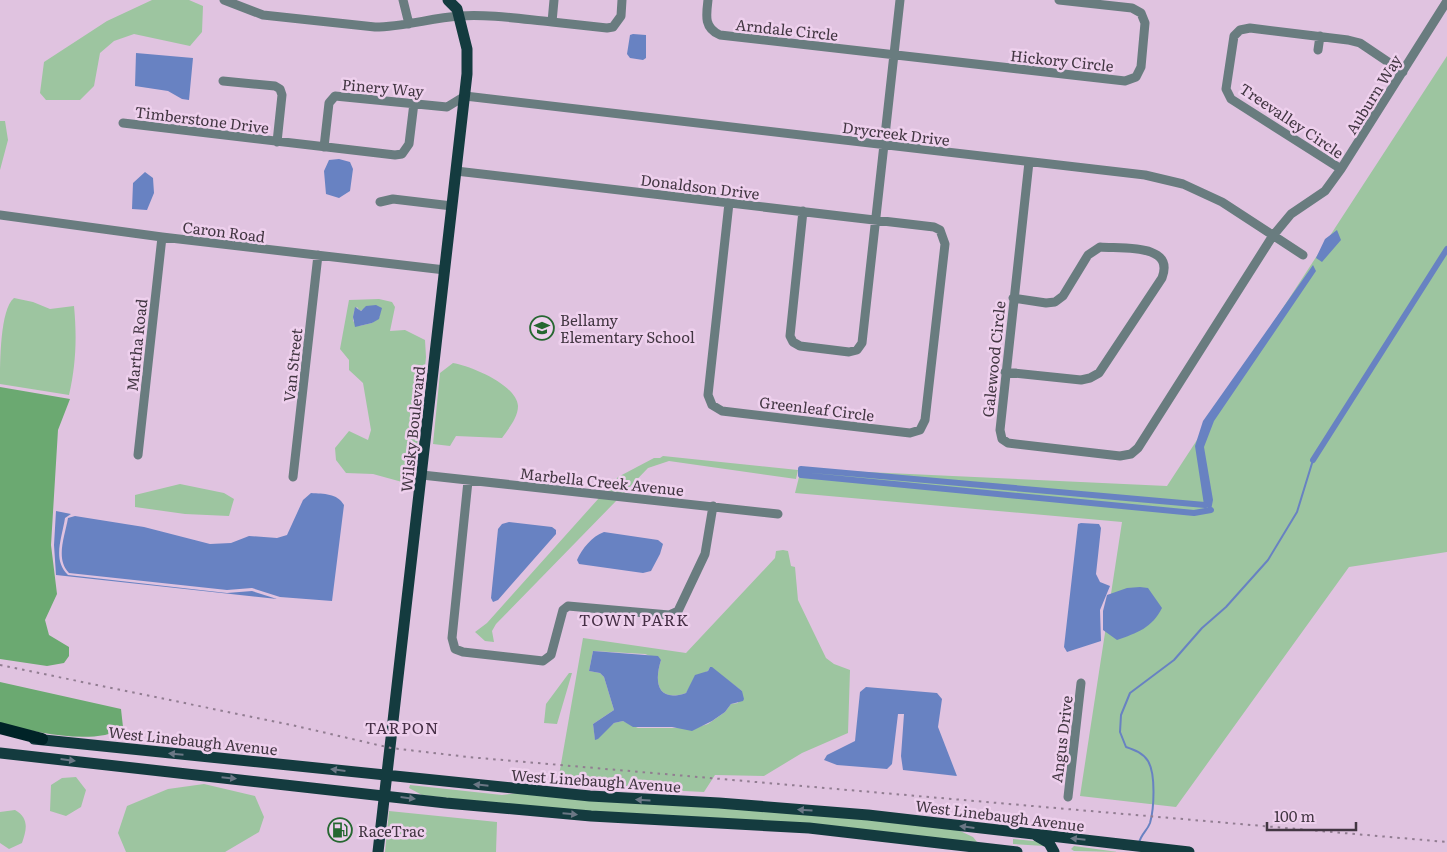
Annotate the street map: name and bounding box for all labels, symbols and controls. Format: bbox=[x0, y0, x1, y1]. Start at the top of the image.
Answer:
street label: Arndale Circle bbox=[735, 12, 840, 46]
street label: Hickory Circle bbox=[1009, 43, 1115, 77]
street label: Auburn Way bbox=[1339, 49, 1407, 138]
street label: Pinery Way bbox=[341, 72, 425, 102]
street label: Treevalley Circle bbox=[1235, 77, 1349, 164]
street label: Timberstone Drive bbox=[134, 99, 271, 139]
street label: Drycreek Drive bbox=[841, 115, 951, 151]
street label: Donaldson Drive bbox=[639, 167, 761, 205]
street label: Caron Road bbox=[181, 215, 267, 247]
street label: Martha Road bbox=[120, 297, 152, 393]
street label: Galewood Circle bbox=[975, 300, 1011, 418]
place label: Bellamy Elementary School bbox=[560, 308, 695, 348]
school or university icon: Bellamy Elementary School bbox=[529, 315, 555, 341]
street label: Van Street bbox=[277, 327, 307, 403]
street label: Wilsky Boulevard bbox=[394, 365, 430, 493]
street label: Greenleaf Circle bbox=[758, 390, 876, 426]
street label: Marbella Creek Avenue bbox=[519, 461, 685, 501]
district label: TOWN PARK bbox=[579, 607, 689, 631]
street label: Angus Drive bbox=[1044, 694, 1078, 784]
district label: TARPON bbox=[365, 715, 439, 739]
street label: West Linebaugh Avenue bbox=[107, 720, 279, 760]
one-way arrow bbox=[168, 750, 184, 758]
one-way arrow bbox=[60, 756, 76, 764]
street label: West Linebaugh Avenue bbox=[510, 763, 682, 797]
one-way arrow bbox=[330, 766, 346, 774]
one-way arrow bbox=[222, 774, 238, 782]
one-way arrow bbox=[473, 781, 489, 789]
street label: West Linebaugh Avenue bbox=[914, 793, 1086, 837]
one-way arrow bbox=[401, 794, 417, 802]
one-way arrow bbox=[635, 795, 651, 803]
scale bar bbox=[1267, 800, 1356, 832]
text: 100 m bbox=[1274, 804, 1315, 827]
one-way arrow bbox=[797, 805, 813, 813]
one-way arrow bbox=[562, 810, 578, 818]
fuel station icon: RaceTrac bbox=[327, 817, 353, 843]
place label: RaceTrac bbox=[358, 819, 425, 842]
one-way arrow bbox=[959, 823, 975, 831]
one-way arrow bbox=[1070, 835, 1086, 843]

